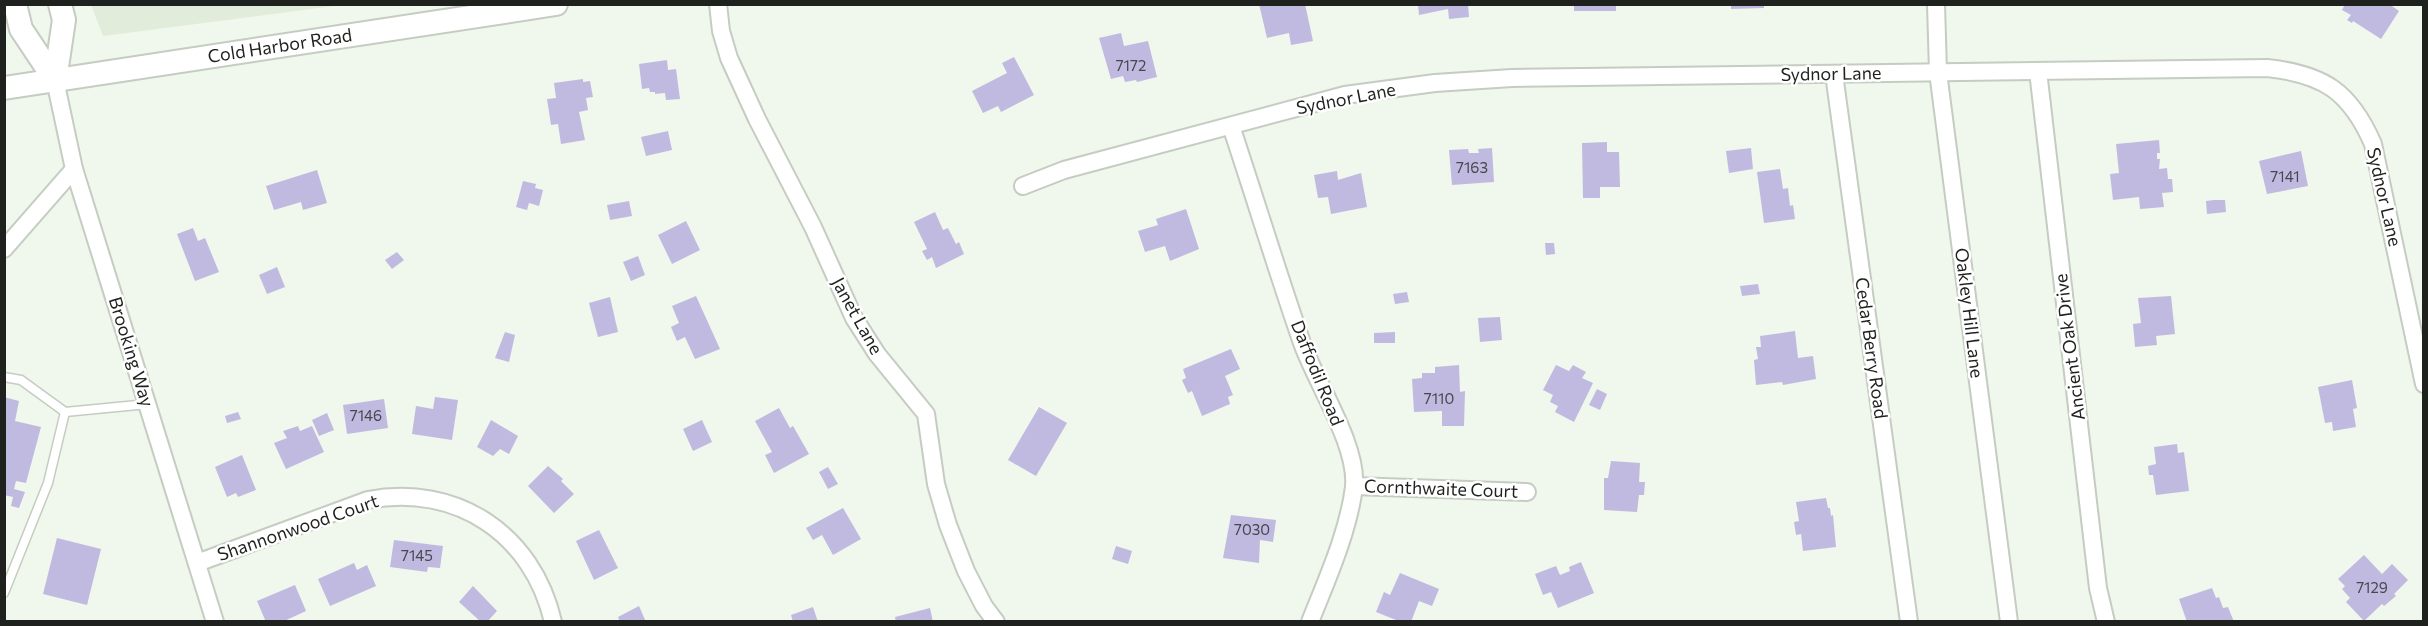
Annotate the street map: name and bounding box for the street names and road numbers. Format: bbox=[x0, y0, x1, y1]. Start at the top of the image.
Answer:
street label: Cold Harbor Road bbox=[206, 23, 353, 67]
street label: Sydnor Lane bbox=[1780, 61, 1882, 85]
street label: Sydnor Lane bbox=[1294, 78, 1397, 118]
street label: Sydnor Lane bbox=[2363, 145, 2407, 248]
street label: Oakley Hill Lane bbox=[1951, 247, 1989, 379]
street label: Ancient Oak Drive bbox=[2049, 272, 2089, 422]
street label: Janet Lane bbox=[828, 273, 888, 358]
street label: Cedar Berry Road bbox=[1851, 276, 1893, 420]
street label: Brooking Way bbox=[105, 294, 159, 409]
street label: Daffodil Road bbox=[1287, 317, 1349, 429]
street label: Cornthwaite Court bbox=[1364, 474, 1518, 502]
street label: Shannonwood Court bbox=[214, 489, 381, 565]

